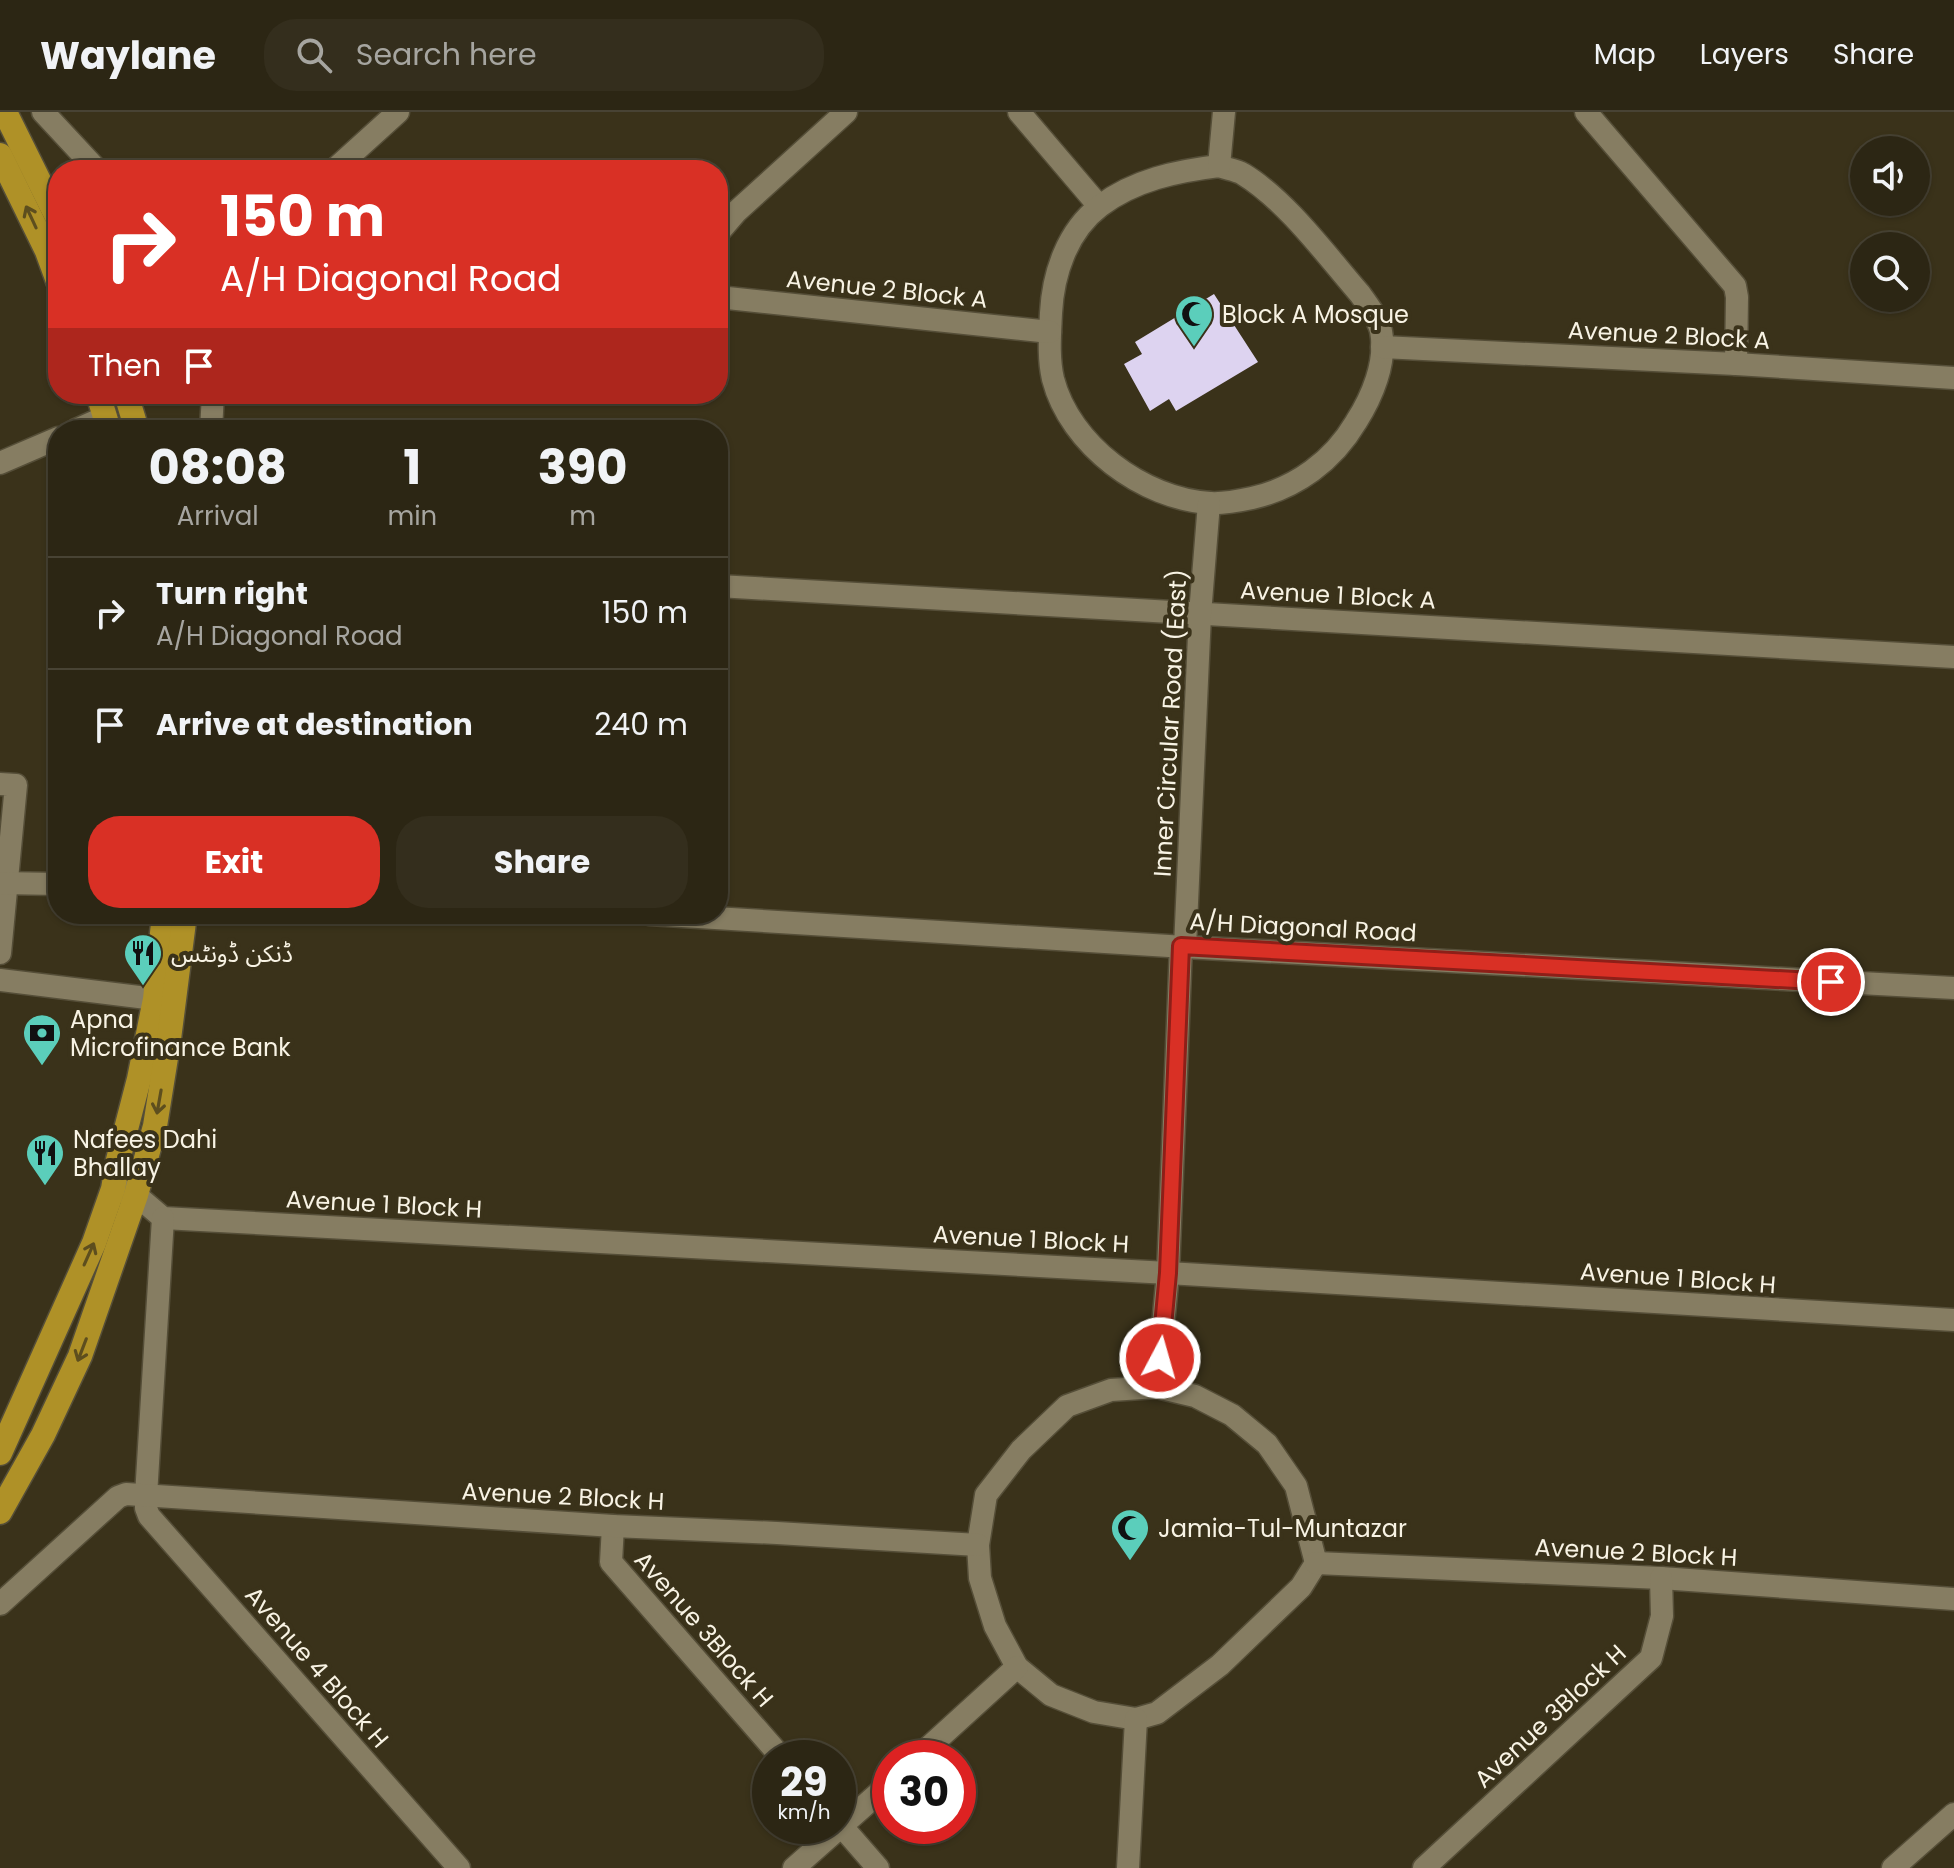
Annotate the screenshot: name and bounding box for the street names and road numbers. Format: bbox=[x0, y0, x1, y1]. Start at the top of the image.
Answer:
street label: Avenue 2 Block A bbox=[785, 262, 989, 316]
street label: Avenue 2 Block A bbox=[1567, 313, 1771, 357]
street label: Inner Circular Road (East) bbox=[1145, 568, 1195, 878]
street label: Avenue 1 Block A bbox=[1239, 573, 1437, 617]
street label: A/H Diagonal Road bbox=[1188, 905, 1418, 949]
street label: Avenue 1 Block H bbox=[285, 1182, 483, 1226]
street label: Avenue 1 Block H bbox=[932, 1217, 1130, 1261]
street label: Avenue 1 Block H bbox=[1579, 1255, 1777, 1301]
street label: Avenue 2 Block H bbox=[461, 1474, 665, 1518]
street label: Avenue 2 Block H bbox=[1534, 1530, 1738, 1574]
street label: Avenue 3Block H bbox=[627, 1544, 781, 1714]
street label: Avenue 4 Block H bbox=[238, 1579, 396, 1755]
street label: Avenue 3Block H bbox=[1467, 1637, 1633, 1795]

